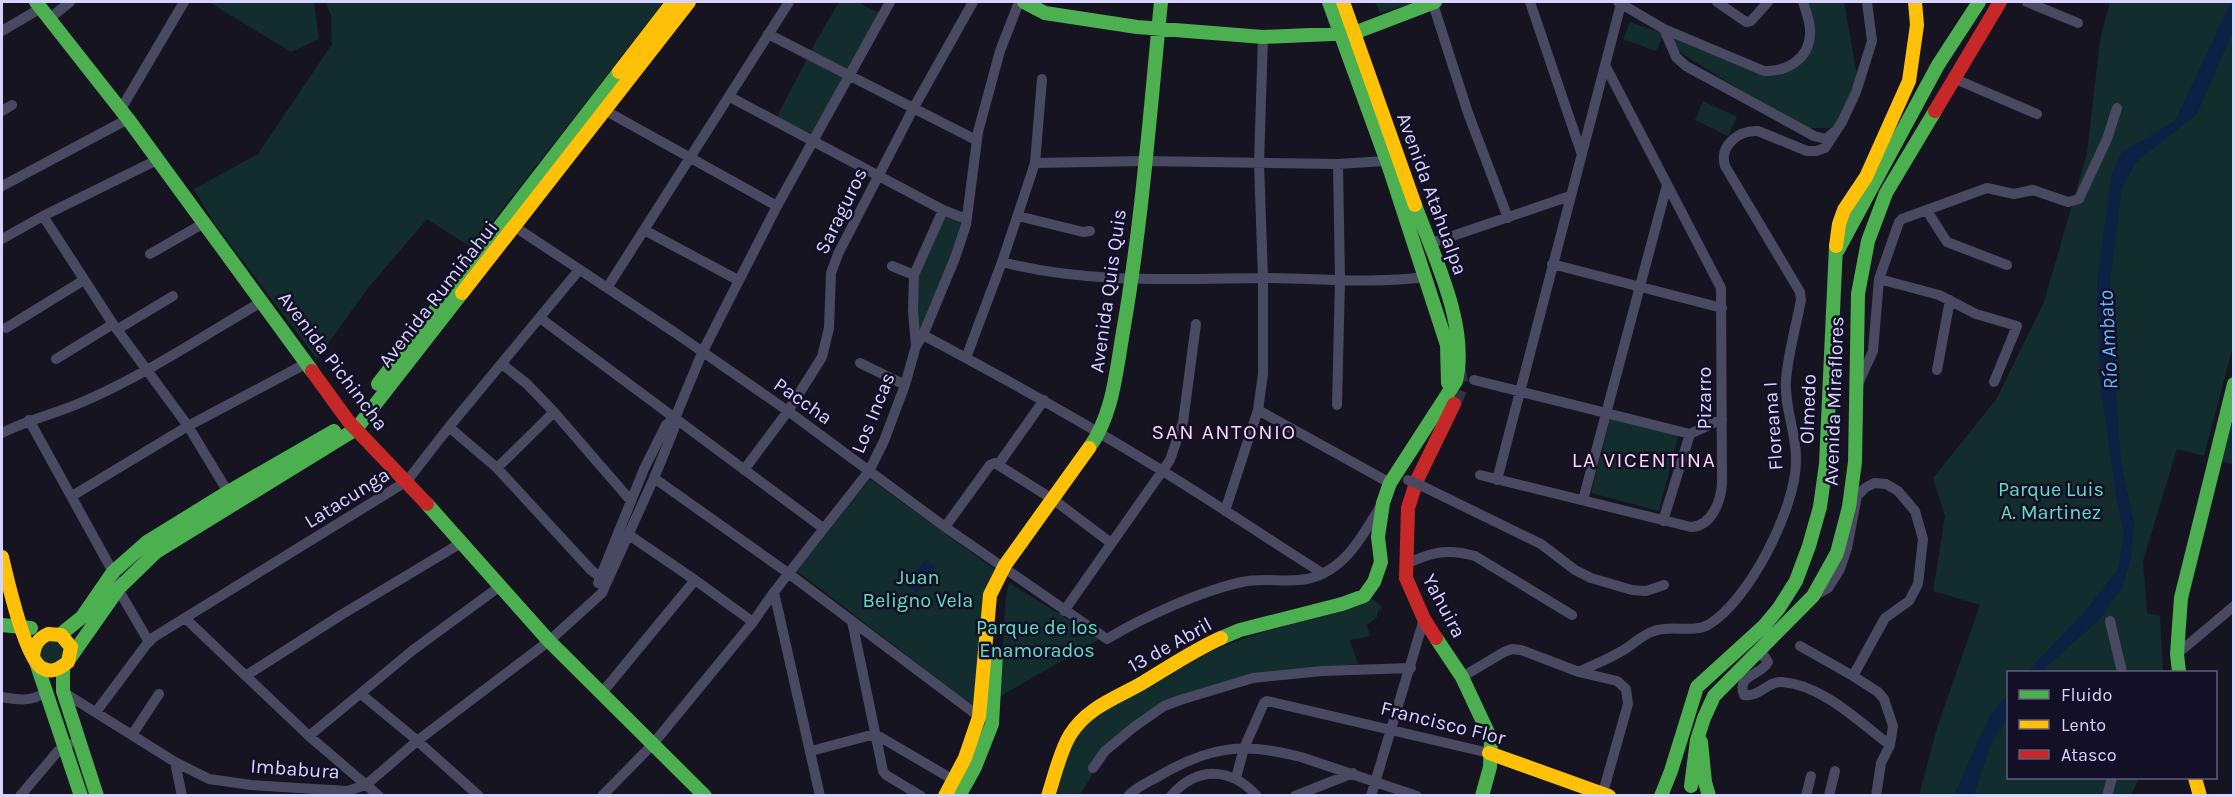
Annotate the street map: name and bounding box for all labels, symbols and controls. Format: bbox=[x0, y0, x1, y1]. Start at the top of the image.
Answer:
street label: Avenida Atahualpa bbox=[1392, 110, 1472, 278]
street label: Saraguros bbox=[810, 164, 872, 258]
street label: Avenida Quis Quis bbox=[1085, 208, 1131, 374]
street label: Avenida Rumiñahui bbox=[374, 216, 502, 372]
street label: Avenida Pichincha bbox=[273, 287, 393, 435]
water label: Río Ambato bbox=[2093, 289, 2123, 390]
street label: Avenida Miraflores bbox=[1820, 316, 1848, 486]
street label: Pizarro bbox=[1693, 367, 1716, 429]
street label: Los Incas bbox=[846, 369, 900, 457]
street label: Paccha bbox=[769, 373, 837, 429]
street label: Olmedo bbox=[1795, 373, 1821, 445]
street label: Floreana I bbox=[1758, 381, 1788, 471]
district label: SAN ANTONIO bbox=[1152, 420, 1296, 444]
district label: LA VICENTINA bbox=[1572, 448, 1716, 472]
street label: Latacunga bbox=[300, 463, 394, 533]
park label: Parque Luis A. Martinez bbox=[1998, 478, 2104, 524]
park label: Juan Beligno Vela bbox=[863, 566, 973, 612]
street label: Yahuira bbox=[1418, 570, 1470, 642]
street label: 13 de Abril bbox=[1124, 613, 1216, 677]
park label: Parque de los Enamorados bbox=[976, 616, 1098, 662]
legend bbox=[2007, 671, 2217, 779]
text: Fluido bbox=[2061, 684, 2112, 706]
street label: Francisco Flor bbox=[1378, 696, 1509, 750]
text: Lento bbox=[2061, 714, 2106, 736]
text: Atasco bbox=[2061, 744, 2117, 766]
street label: Imbabura bbox=[250, 754, 340, 784]

